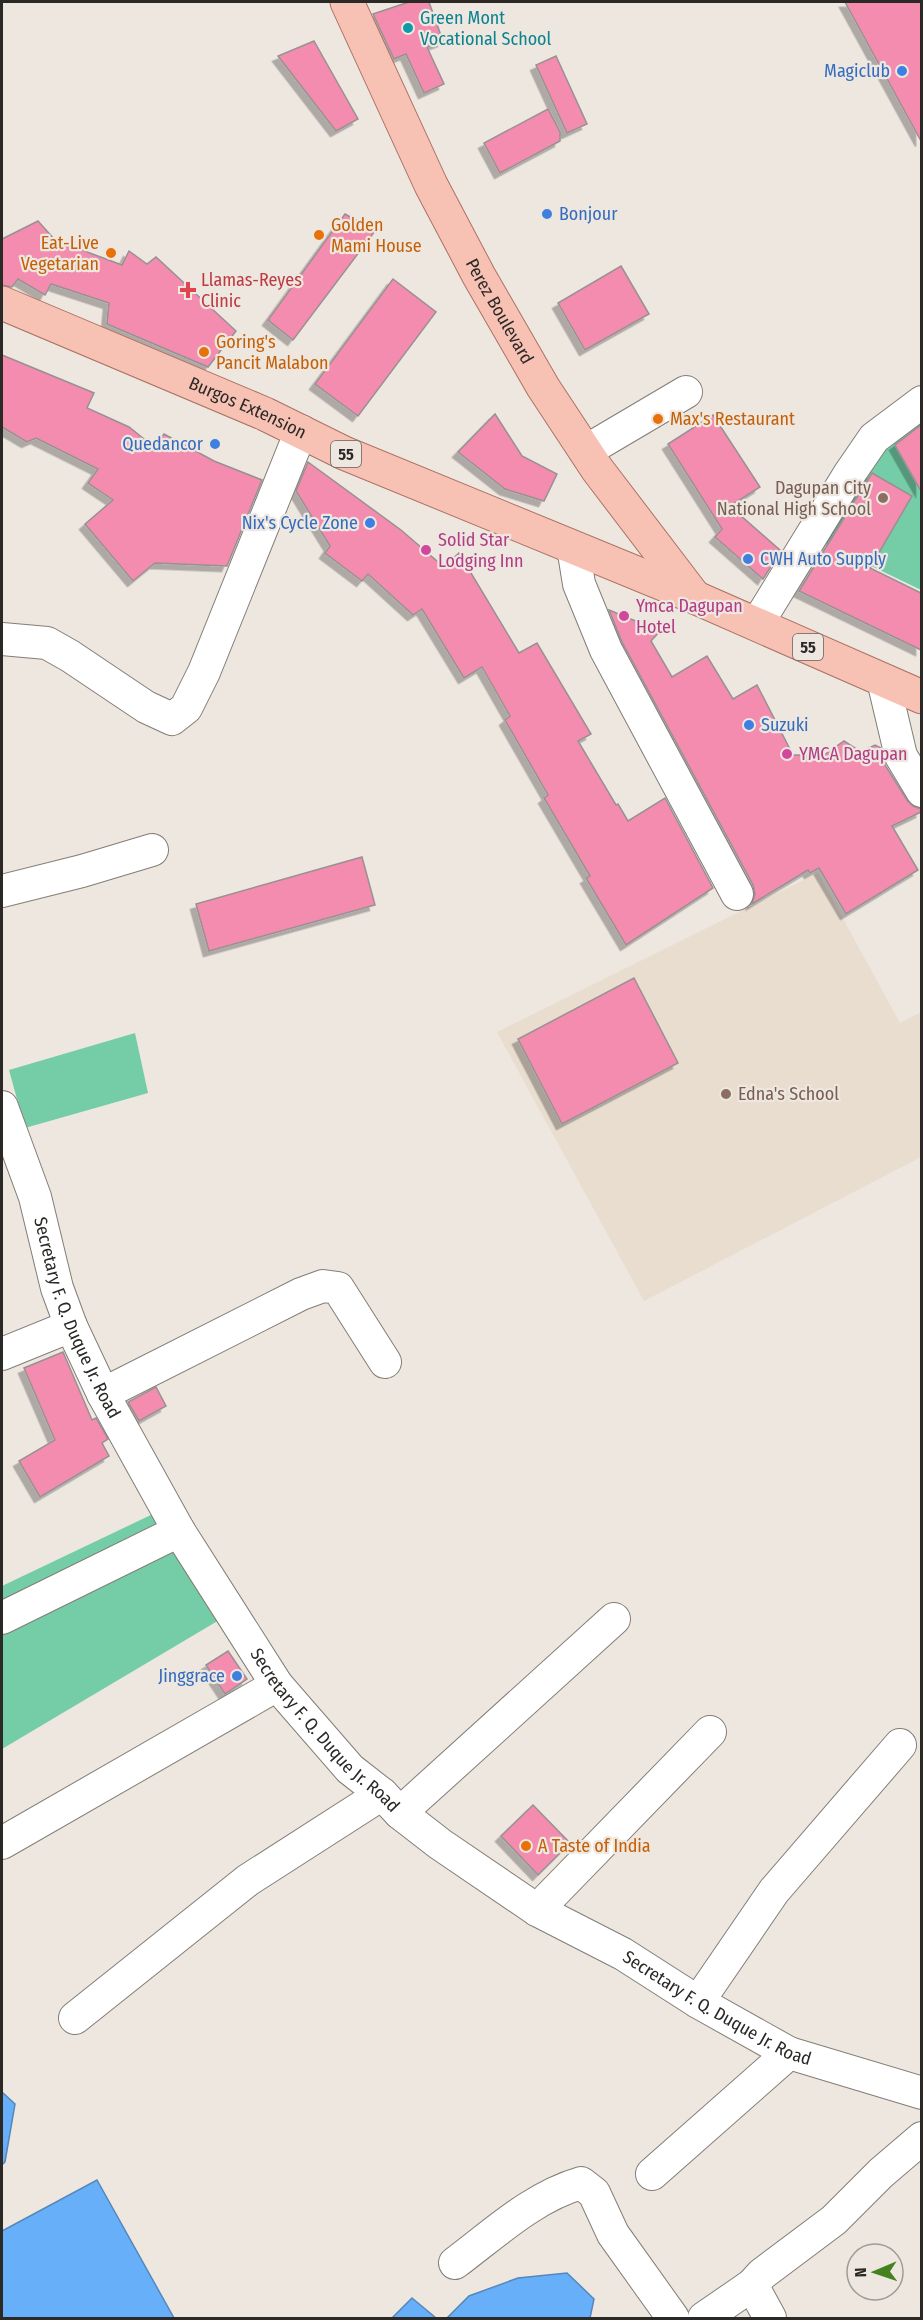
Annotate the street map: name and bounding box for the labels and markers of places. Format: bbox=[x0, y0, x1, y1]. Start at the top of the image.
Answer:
place label: Green Mont Vocational School bbox=[420, 7, 552, 50]
marker: Green Mont Vocational School bbox=[401, 21, 415, 35]
place label: Magiclub bbox=[824, 60, 890, 82]
marker: Magiclub bbox=[895, 64, 909, 78]
place label: Bonjour bbox=[559, 203, 618, 225]
marker: Bonjour bbox=[540, 207, 554, 221]
place label: Golden Mami House bbox=[331, 214, 422, 257]
marker: Golden Mami House bbox=[312, 228, 326, 242]
place label: Eat-Live Vegetarian bbox=[21, 232, 99, 275]
marker: Eat-Live Vegetarian bbox=[104, 246, 118, 260]
place label: Llamas-Reyes Clinic bbox=[201, 269, 302, 312]
marker: Llamas-Reyes Clinic bbox=[179, 281, 197, 299]
place label: Goring's Pancit Malabon bbox=[216, 331, 329, 374]
marker: Goring's Pancit Malabon bbox=[197, 345, 211, 359]
place label: Max's Restaurant bbox=[670, 408, 795, 430]
marker: Max's Restaurant bbox=[651, 412, 665, 426]
place label: Quedancor bbox=[122, 433, 204, 455]
marker: Quedancor bbox=[208, 437, 222, 451]
place label: Dagupan City National High School bbox=[717, 477, 871, 520]
marker: Dagupan City National High School bbox=[876, 491, 890, 505]
place label: Nix's Cycle Zone bbox=[242, 512, 358, 534]
marker: Nix's Cycle Zone bbox=[363, 516, 377, 530]
place label: Solid Star Lodging Inn bbox=[438, 529, 524, 572]
marker: Solid Star Lodging Inn bbox=[419, 543, 433, 557]
place label: CWH Auto Supply bbox=[760, 548, 886, 570]
marker: CWH Auto Supply bbox=[741, 552, 755, 566]
place label: Ymca Dagupan Hotel bbox=[636, 595, 743, 638]
marker: Ymca Dagupan Hotel bbox=[617, 609, 631, 623]
place label: Suzuki bbox=[761, 714, 809, 736]
marker: Suzuki bbox=[742, 718, 756, 732]
place label: YMCA Dagupan bbox=[799, 743, 907, 765]
marker: YMCA Dagupan bbox=[780, 747, 794, 761]
place label: Edna's School bbox=[738, 1083, 839, 1105]
marker: Edna's School bbox=[719, 1087, 733, 1101]
place label: Jinggrace bbox=[158, 1665, 225, 1687]
marker: Jinggrace bbox=[230, 1669, 244, 1683]
place label: A Taste of India bbox=[538, 1835, 651, 1857]
marker: A Taste of India bbox=[519, 1839, 533, 1853]

